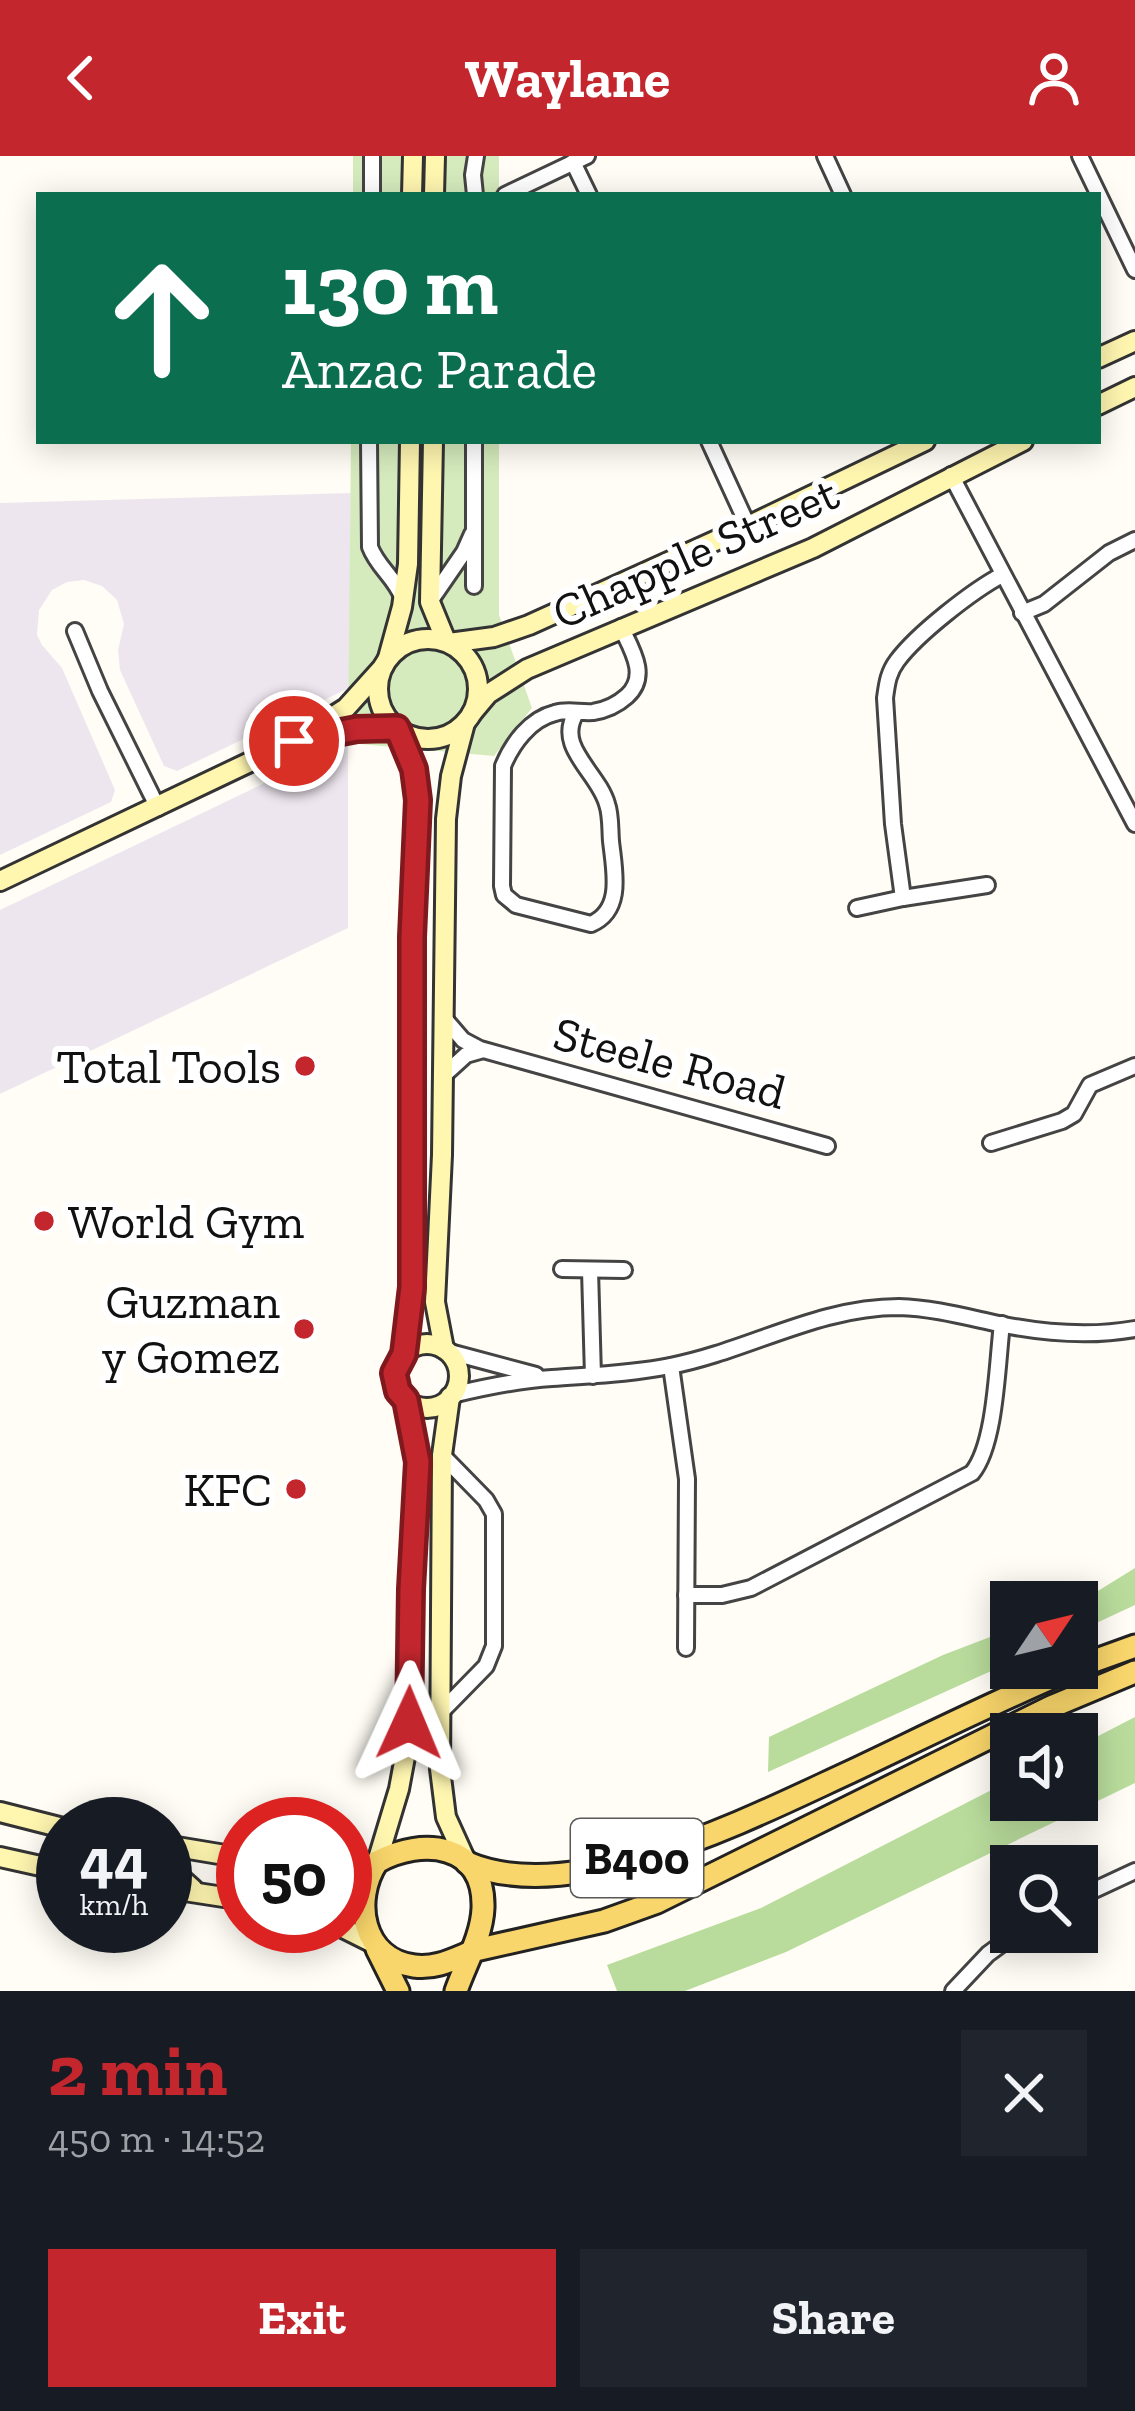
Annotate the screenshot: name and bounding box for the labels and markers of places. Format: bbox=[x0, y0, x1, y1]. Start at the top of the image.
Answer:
pin bbox=[243, 690, 345, 792]
place label: Total Tools bbox=[56, 1038, 281, 1095]
marker: Total Tools bbox=[292, 1053, 318, 1079]
place label: World Gym bbox=[68, 1193, 304, 1250]
marker: World Gym bbox=[31, 1208, 57, 1234]
place label: Guzman y Gomez bbox=[102, 1273, 280, 1385]
marker: Guzman y Gomez bbox=[291, 1316, 317, 1342]
place label: KFC bbox=[183, 1461, 272, 1518]
marker: KFC bbox=[283, 1476, 309, 1502]

